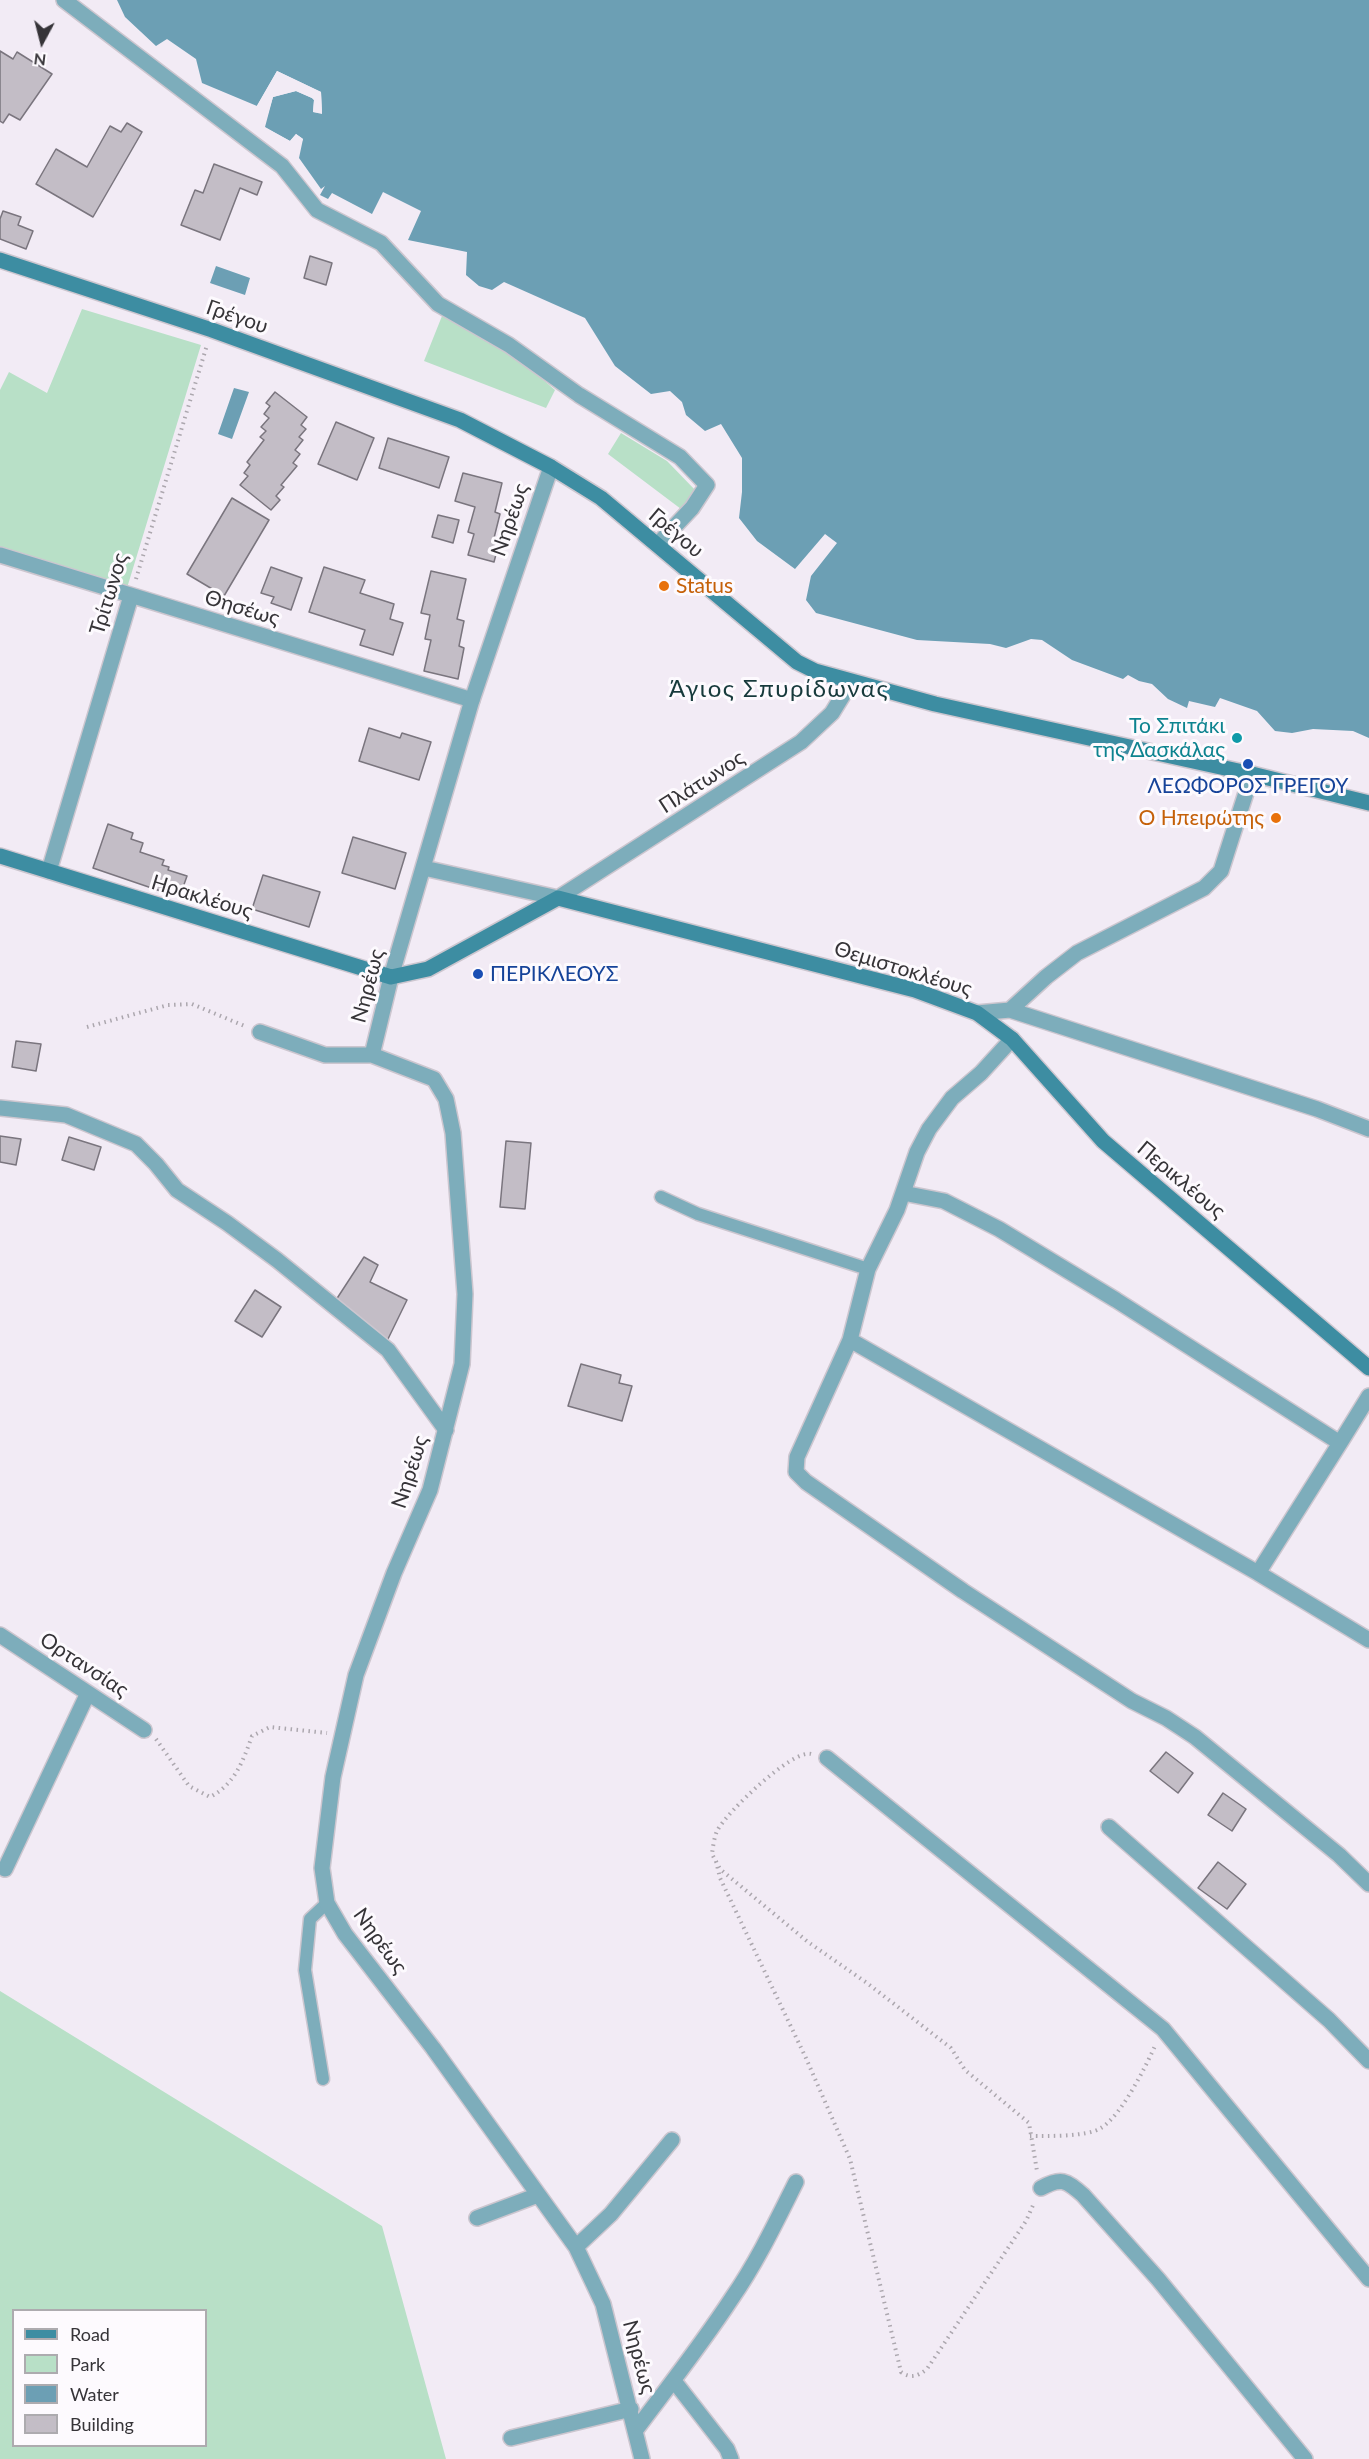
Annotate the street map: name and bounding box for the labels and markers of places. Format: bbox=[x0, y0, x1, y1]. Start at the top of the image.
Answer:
place label: Status bbox=[676, 573, 733, 599]
marker: Status bbox=[657, 579, 671, 593]
place label: Το Σπιτάκι της Δασκάλας bbox=[1093, 713, 1225, 763]
marker: Το Σπιτάκι της Δασκάλας bbox=[1230, 731, 1244, 745]
marker: ΛΕΩΦΟΡΟΣ ΓΡΕΓΟΥ bbox=[1241, 757, 1255, 771]
place label: ΛΕΩΦΟΡΟΣ ΓΡΕΓΟΥ bbox=[1148, 773, 1348, 799]
place label: Ο Ηπειρώτης bbox=[1139, 805, 1264, 831]
marker: Ο Ηπειρώτης bbox=[1269, 811, 1283, 825]
place label: ΠΕΡΙΚΛΕΟΥΣ bbox=[490, 961, 618, 987]
marker: ΠΕΡΙΚΛΕΟΥΣ bbox=[471, 967, 485, 981]

